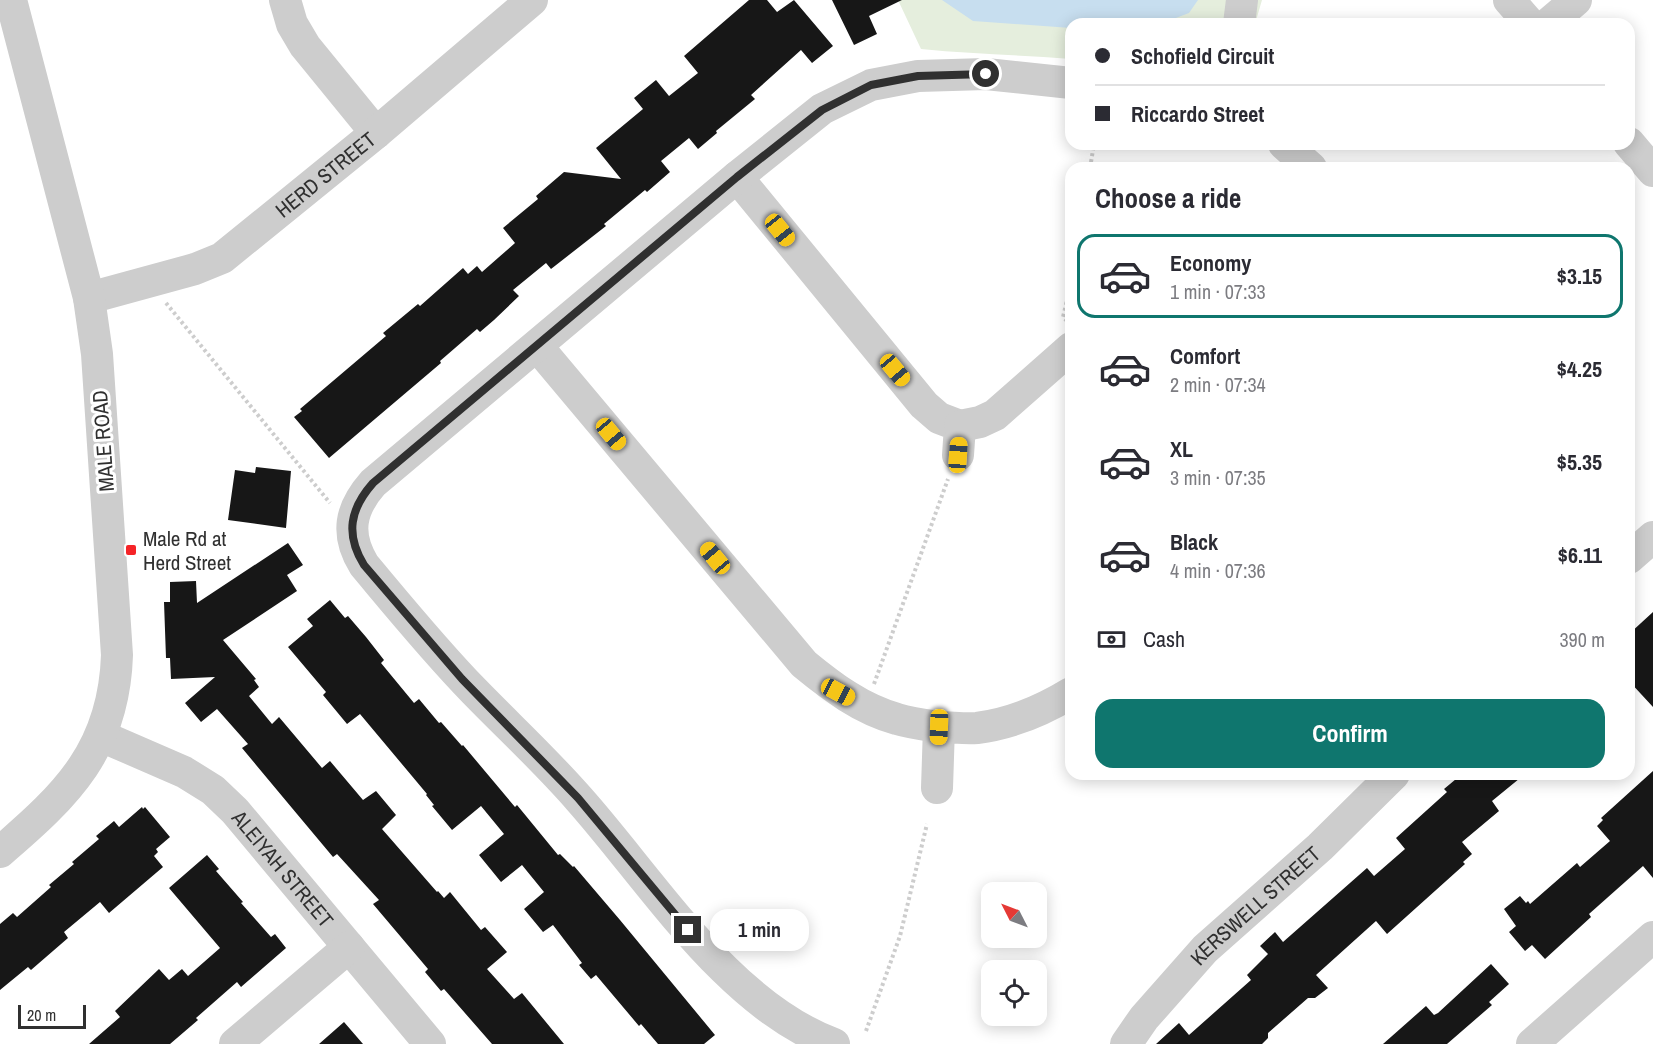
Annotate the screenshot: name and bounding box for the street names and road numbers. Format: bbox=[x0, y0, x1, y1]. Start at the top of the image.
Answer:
street label: HERD STREET bbox=[269, 124, 382, 224]
street label: MALE ROAD bbox=[85, 389, 121, 493]
street label: ALEIYAH STREET bbox=[225, 803, 341, 934]
street label: KERSWELL STREET bbox=[1183, 839, 1327, 971]

